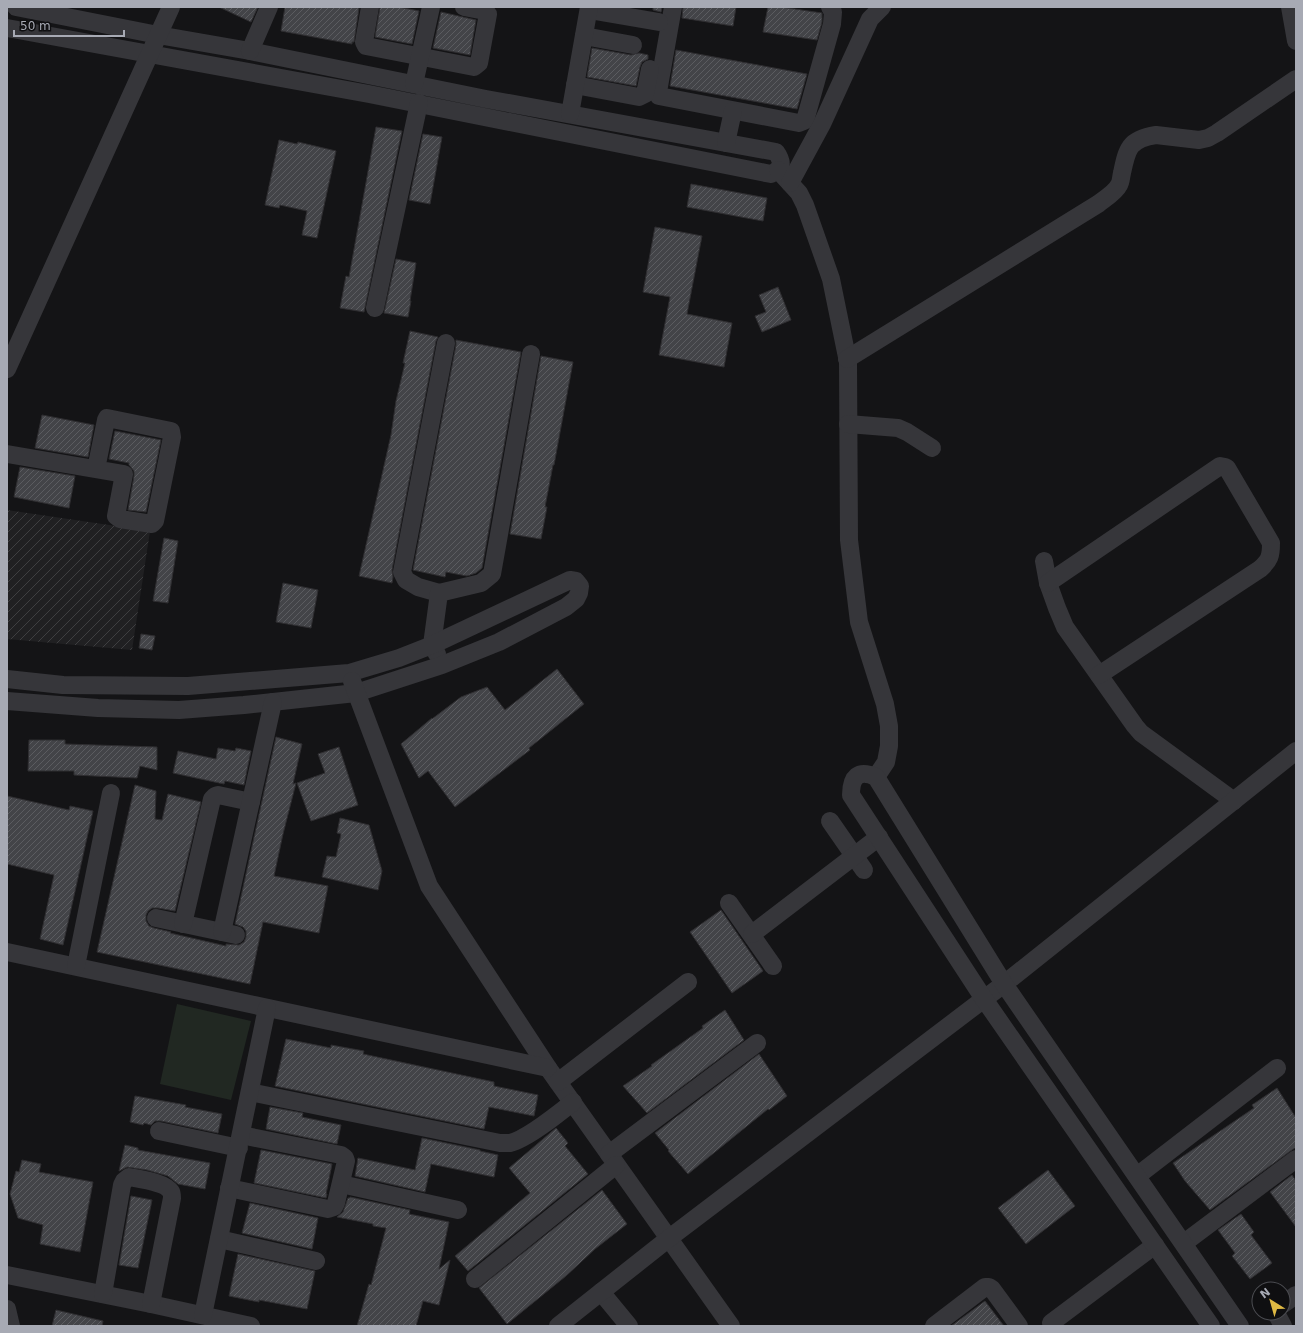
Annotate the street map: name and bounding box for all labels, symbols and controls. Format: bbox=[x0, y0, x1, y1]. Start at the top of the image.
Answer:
scale bar bbox=[14, 12, 124, 38]
text: 50 m bbox=[20, 19, 51, 33]
north arrow bbox=[1251, 1281, 1291, 1321]
text: N bbox=[1258, 1285, 1273, 1301]

